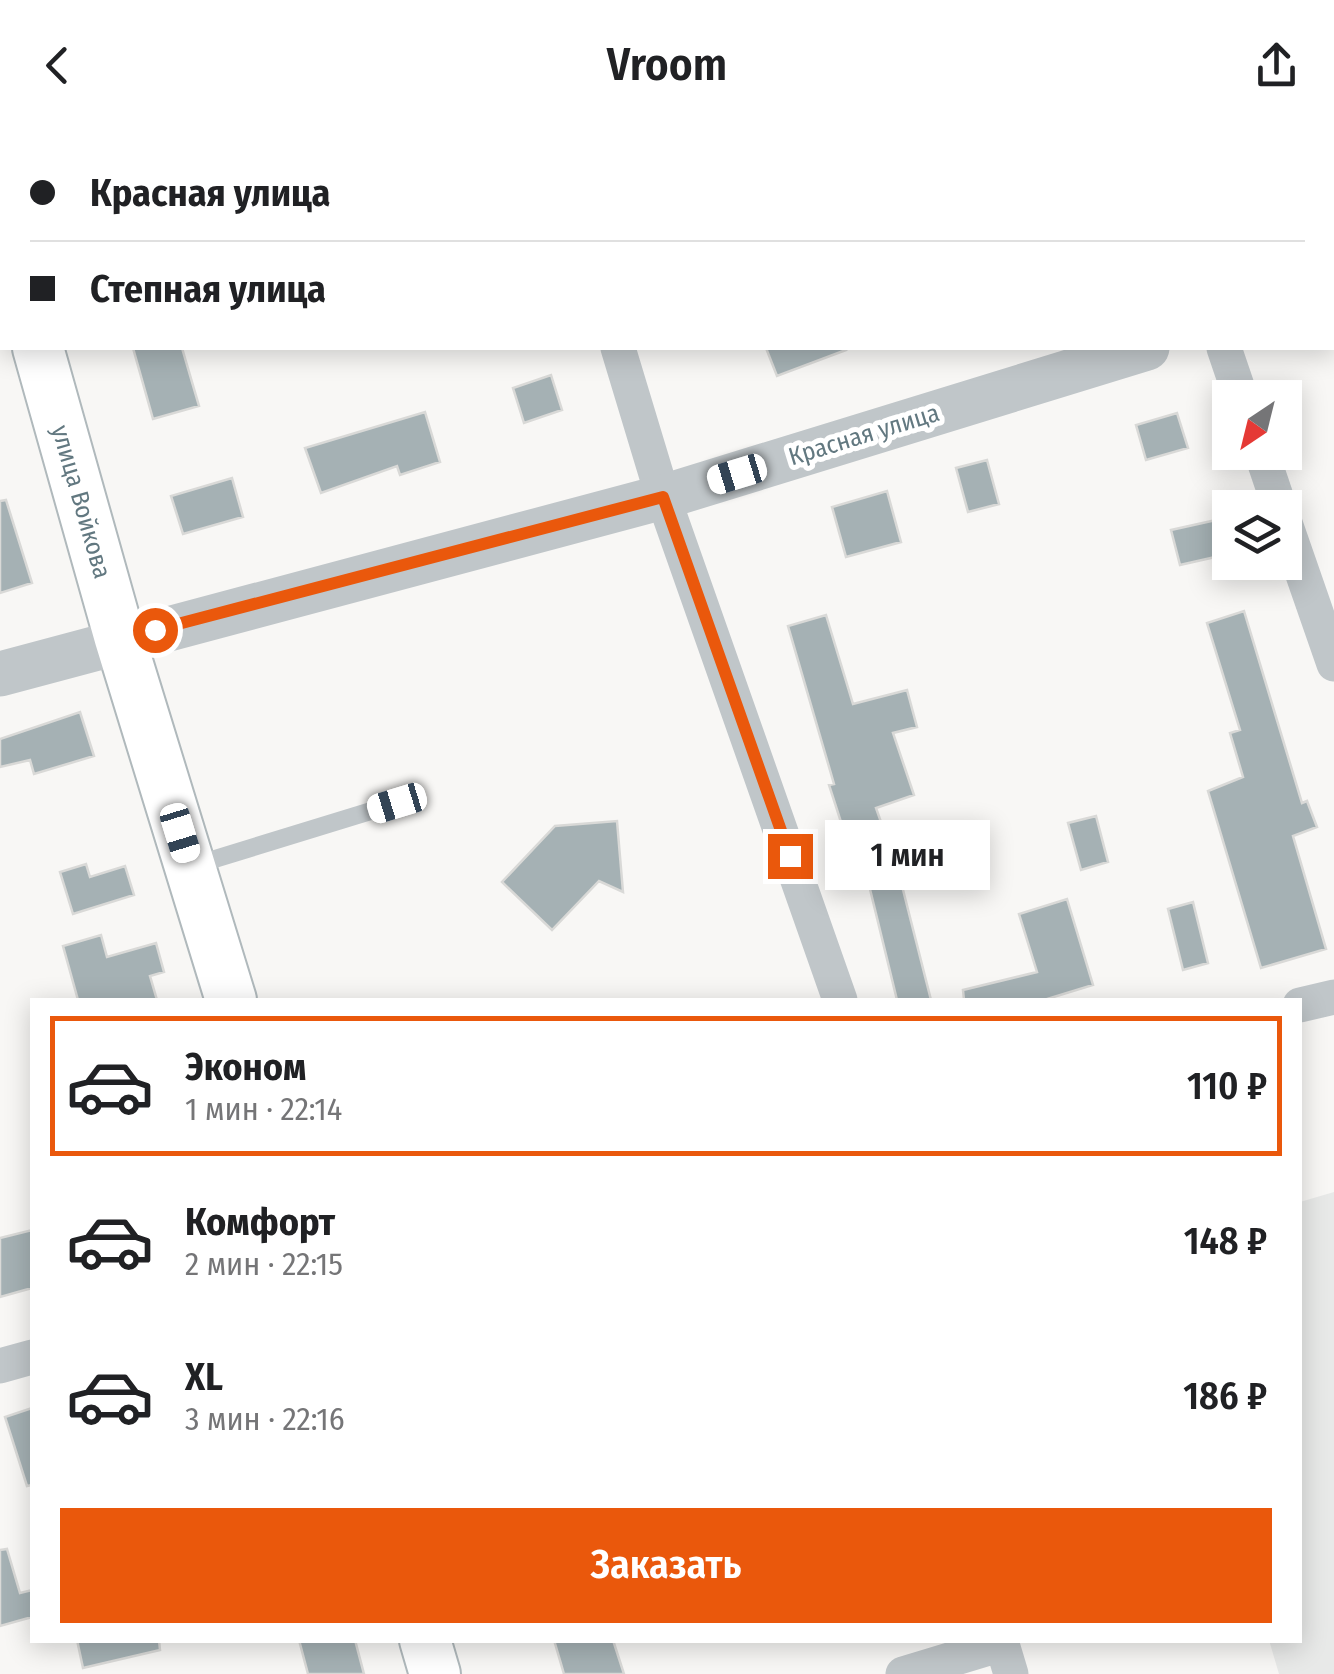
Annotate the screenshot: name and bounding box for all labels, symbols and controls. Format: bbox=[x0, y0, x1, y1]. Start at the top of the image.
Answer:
icon: back bbox=[30, 38, 85, 93]
text: Vroom bbox=[607, 38, 727, 92]
icon: share bbox=[1249, 38, 1304, 93]
text: Красная улица bbox=[90, 170, 330, 216]
text: Степная улица bbox=[90, 266, 326, 312]
north arrow bbox=[1212, 380, 1302, 470]
map controls bbox=[1212, 380, 1302, 580]
street label: Красная улица bbox=[785, 398, 943, 472]
street label: улица Войкова bbox=[45, 422, 117, 582]
car bbox=[704, 451, 770, 497]
button: layers bbox=[1212, 490, 1302, 580]
route start bbox=[133, 608, 178, 653]
car bbox=[364, 780, 430, 826]
car bbox=[157, 800, 203, 866]
callout: 1 мин bbox=[825, 821, 990, 891]
route end bbox=[768, 834, 813, 879]
text: 1 мин bbox=[870, 836, 945, 874]
icon: car bbox=[65, 1041, 155, 1131]
text: Эконом bbox=[185, 1044, 306, 1090]
text: 110 ₽ bbox=[1187, 1063, 1267, 1109]
text: 1 мин · 22:14 bbox=[185, 1090, 342, 1128]
icon: car bbox=[65, 1196, 155, 1286]
text: Комфорт bbox=[185, 1199, 335, 1245]
text: 148 ₽ bbox=[1184, 1218, 1267, 1264]
text: 2 мин · 22:15 bbox=[185, 1245, 343, 1283]
icon: car bbox=[65, 1351, 155, 1441]
text: XL bbox=[185, 1354, 223, 1400]
text: 186 ₽ bbox=[1183, 1373, 1267, 1419]
text: 3 мин · 22:16 bbox=[185, 1400, 345, 1438]
button: Заказать bbox=[60, 1508, 1272, 1623]

